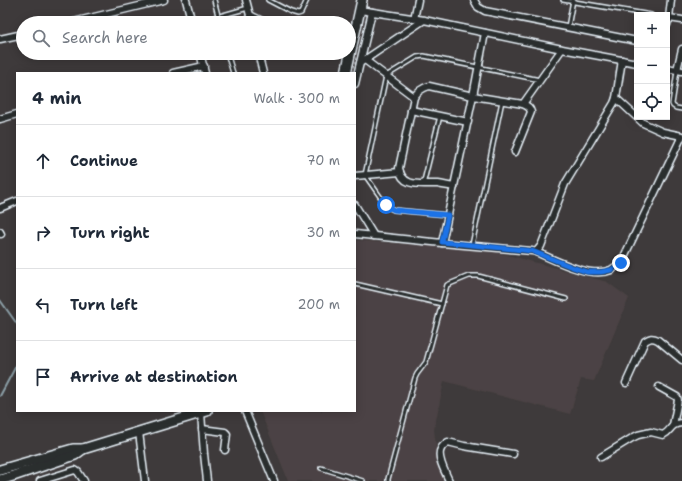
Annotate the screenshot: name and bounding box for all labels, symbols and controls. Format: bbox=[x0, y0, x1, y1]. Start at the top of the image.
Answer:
map controls bbox=[634, 12, 670, 120]
button: + bbox=[634, 12, 670, 48]
search box bbox=[16, 16, 356, 60]
icon: search bbox=[30, 27, 52, 49]
text: Search here bbox=[62, 28, 148, 48]
button: − bbox=[634, 48, 670, 84]
button: locate bbox=[634, 84, 670, 120]
text: 4 min bbox=[32, 87, 82, 109]
text: Walk · 300 m bbox=[253, 90, 340, 107]
icon: ahead bbox=[32, 150, 54, 172]
text: Continue bbox=[70, 151, 138, 171]
text: 70 m bbox=[306, 152, 340, 169]
route start bbox=[377, 196, 395, 214]
icon: right bbox=[32, 222, 54, 244]
text: Turn right bbox=[70, 223, 150, 243]
text: 30 m bbox=[306, 224, 340, 241]
route end bbox=[612, 254, 630, 272]
icon: left bbox=[32, 294, 54, 316]
text: Turn left bbox=[70, 295, 138, 315]
text: 200 m bbox=[298, 296, 340, 313]
icon: arrive bbox=[32, 366, 54, 388]
text: Arrive at destination bbox=[70, 367, 238, 387]

